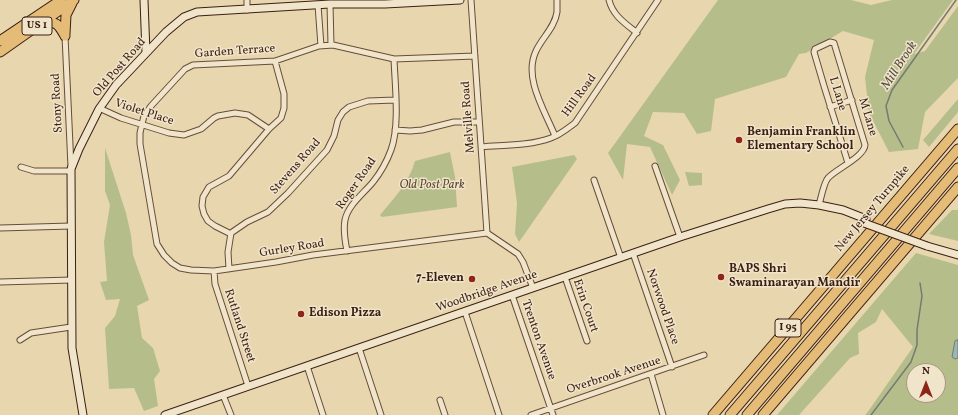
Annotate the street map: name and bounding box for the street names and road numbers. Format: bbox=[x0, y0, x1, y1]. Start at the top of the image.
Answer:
road number: US 1 bbox=[22, 17, 52, 35]
street label: Old Post Road bbox=[90, 36, 150, 100]
street label: Garden Terrace bbox=[194, 42, 276, 62]
street label: Hill Road bbox=[560, 72, 600, 120]
street label: Stony Road bbox=[49, 73, 67, 133]
street label: L Lane bbox=[825, 75, 849, 113]
street label: Melville Road bbox=[459, 80, 479, 154]
street label: M Lane bbox=[854, 96, 880, 138]
street label: Violet Place bbox=[113, 97, 175, 129]
street label: Stevens Road bbox=[268, 136, 324, 198]
street label: Roger Road bbox=[334, 155, 380, 213]
street label: New Jersey Turnpike bbox=[833, 163, 913, 255]
street label: Gurley Road bbox=[258, 237, 326, 261]
street label: Norwood Place bbox=[642, 267, 682, 347]
street label: Woodbridge Avenue bbox=[435, 268, 539, 316]
street label: Erin Court bbox=[569, 277, 601, 335]
street label: Rutland Street bbox=[220, 287, 258, 365]
street label: Trenton Avenue bbox=[518, 298, 558, 382]
road number: I 95 bbox=[775, 319, 801, 337]
street label: Overbrook Avenue bbox=[565, 354, 663, 398]

